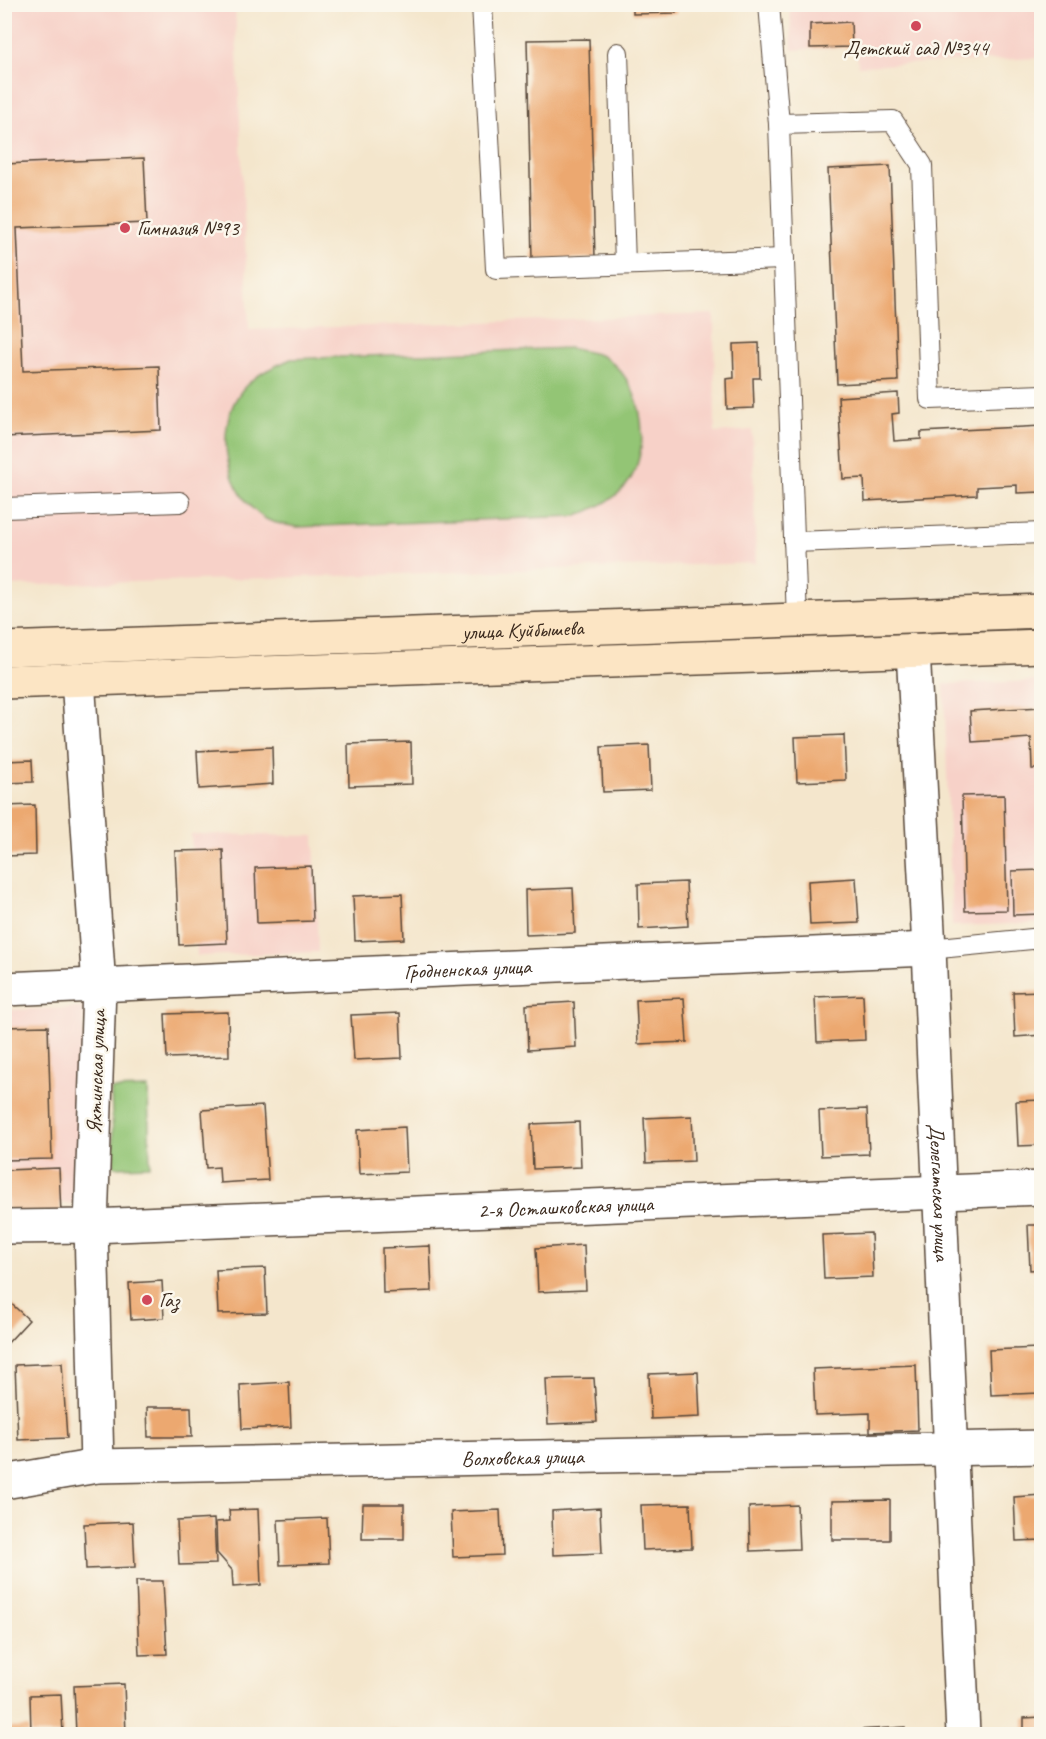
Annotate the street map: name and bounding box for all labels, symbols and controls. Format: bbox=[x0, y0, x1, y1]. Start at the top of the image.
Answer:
marker: Детский сад №344 bbox=[909, 19, 923, 33]
place label: Детский сад №344 bbox=[844, 35, 991, 61]
place label: Гимназия №93 bbox=[137, 215, 241, 241]
marker: Гимназия №93 bbox=[118, 221, 132, 235]
street label: улица Куйбышева bbox=[459, 615, 585, 645]
street label: Гродненская улица bbox=[403, 953, 534, 985]
street label: Яхтинская улица bbox=[81, 1007, 111, 1135]
street label: Делегатская улица bbox=[924, 1123, 956, 1263]
street label: 2-я Осташковская улица bbox=[478, 1190, 655, 1224]
place label: Газ bbox=[159, 1287, 181, 1314]
marker: Газ bbox=[140, 1293, 154, 1307]
street label: Волховская улица bbox=[461, 1443, 586, 1472]

